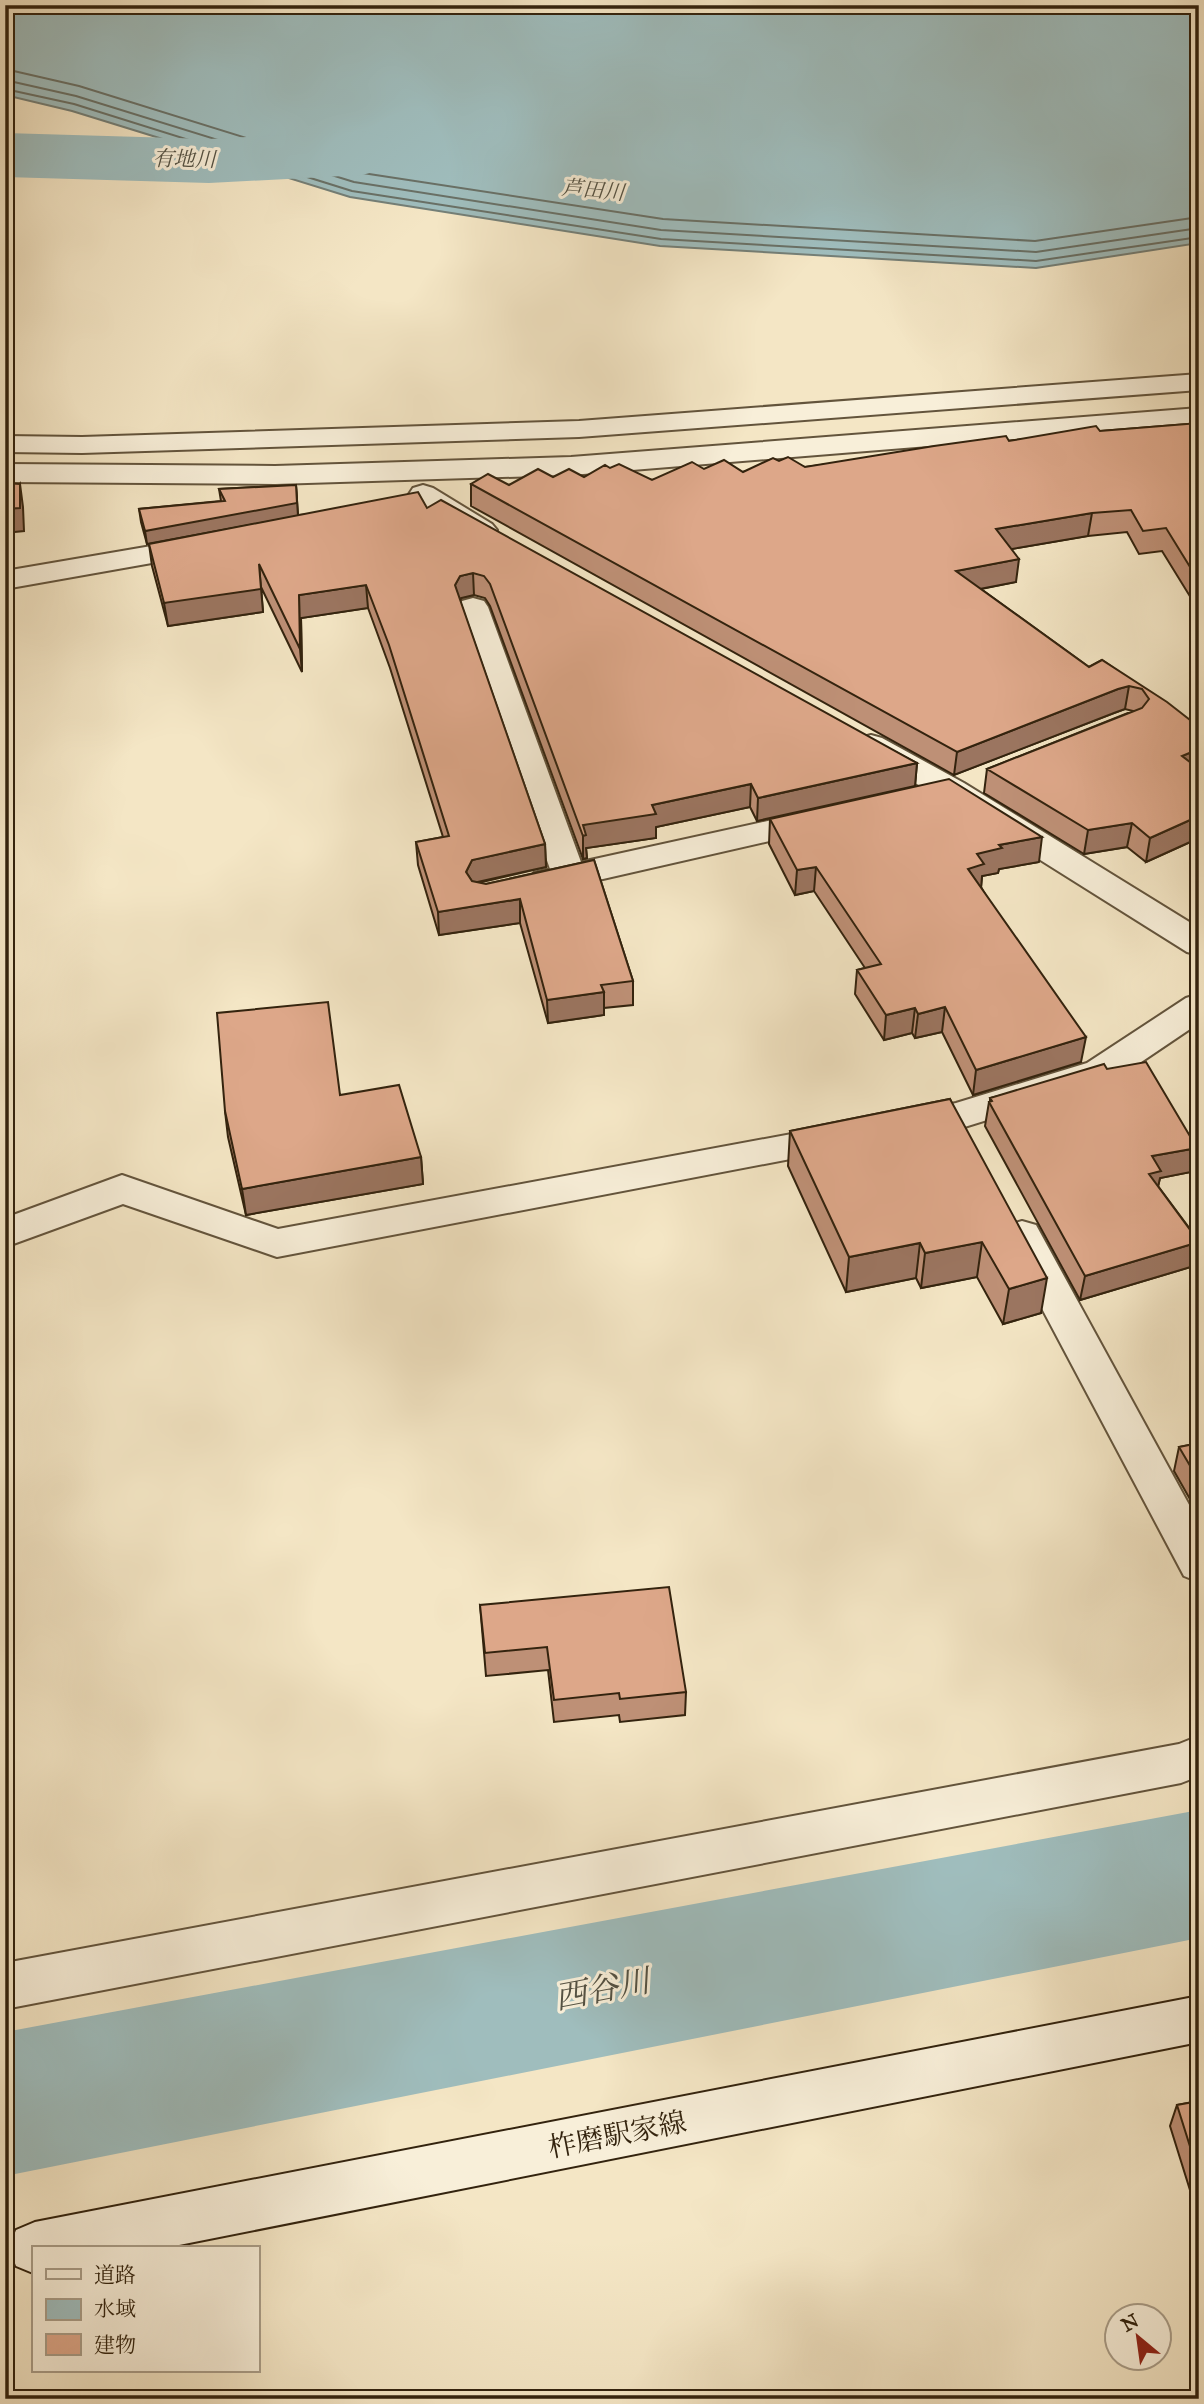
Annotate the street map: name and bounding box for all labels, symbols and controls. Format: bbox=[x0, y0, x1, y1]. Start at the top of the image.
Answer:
water label: 有地川 bbox=[152, 145, 218, 173]
water label: 芦田川 bbox=[560, 174, 628, 206]
water label: 西谷川 bbox=[551, 1961, 656, 2018]
street label: 柞磨駅家線 bbox=[545, 2104, 689, 2165]
legend bbox=[32, 2246, 259, 2372]
text: 道路 bbox=[94, 2262, 136, 2288]
text: 水域 bbox=[94, 2296, 136, 2322]
north arrow bbox=[1102, 2302, 1172, 2372]
text: N bbox=[1117, 2309, 1143, 2337]
text: 建物 bbox=[94, 2332, 136, 2358]

